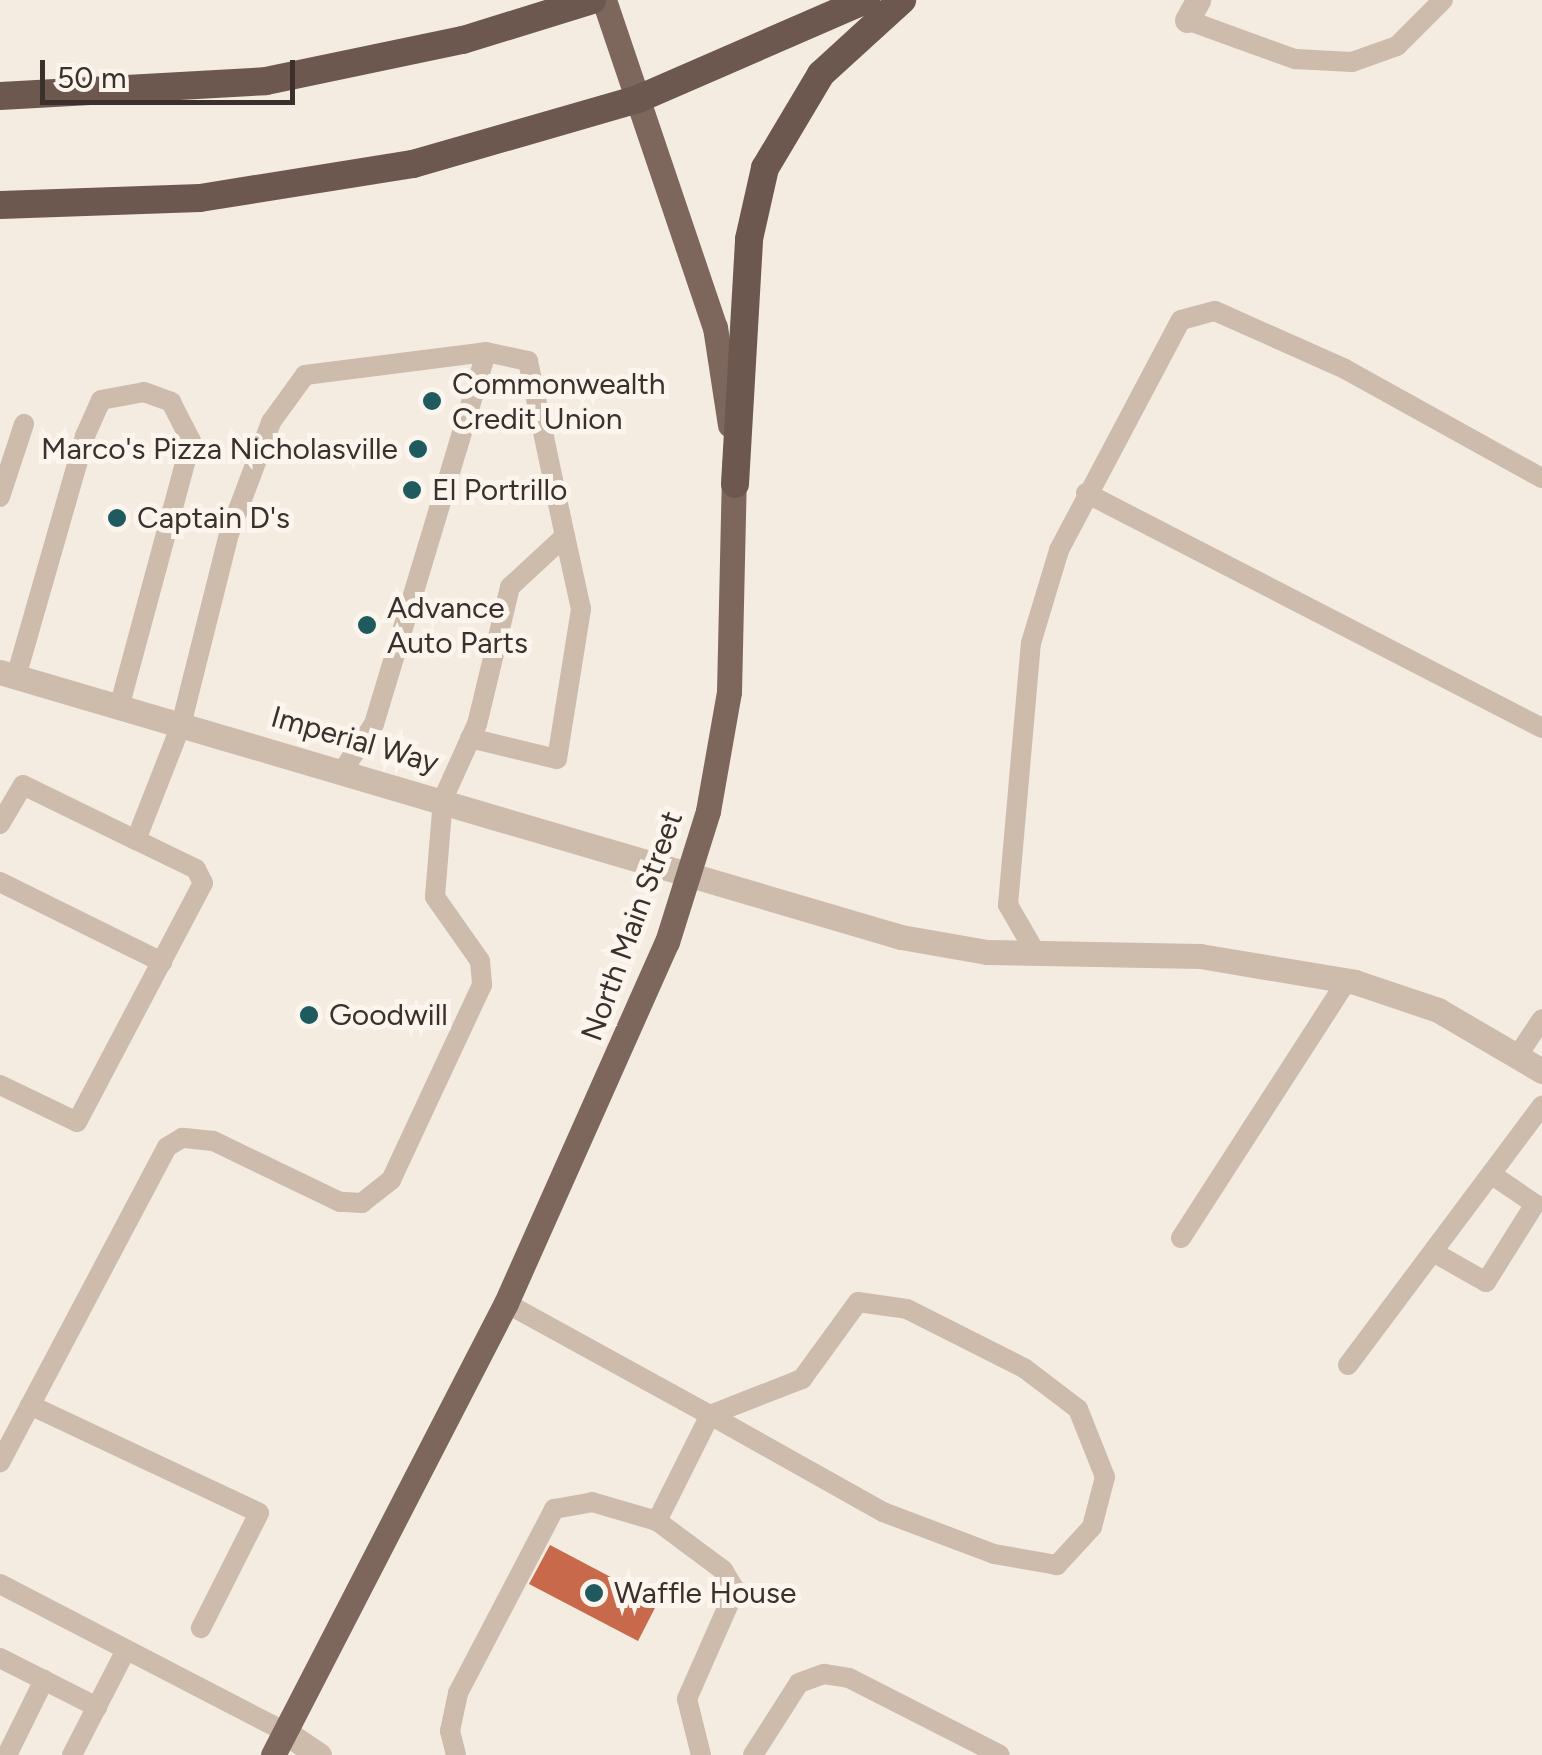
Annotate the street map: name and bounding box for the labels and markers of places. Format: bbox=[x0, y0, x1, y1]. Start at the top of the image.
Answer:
place label: Commonwealth Credit Union bbox=[452, 366, 666, 436]
marker: Commonwealth Credit Union bbox=[421, 390, 443, 412]
place label: Marco's Pizza Nicholasville bbox=[41, 431, 398, 467]
marker: Marco's Pizza Nicholasville bbox=[407, 438, 429, 460]
place label: El Portrillo bbox=[432, 472, 567, 508]
marker: El Portrillo bbox=[401, 479, 423, 501]
place label: Captain D's bbox=[137, 500, 290, 536]
marker: Captain D's bbox=[106, 507, 128, 529]
place label: Advance Auto Parts bbox=[387, 590, 528, 660]
marker: Advance Auto Parts bbox=[356, 614, 378, 636]
place label: Goodwill bbox=[329, 997, 448, 1033]
marker: Goodwill bbox=[298, 1004, 320, 1026]
place label: Waffle House bbox=[614, 1575, 796, 1611]
marker: Waffle House bbox=[583, 1582, 605, 1604]

